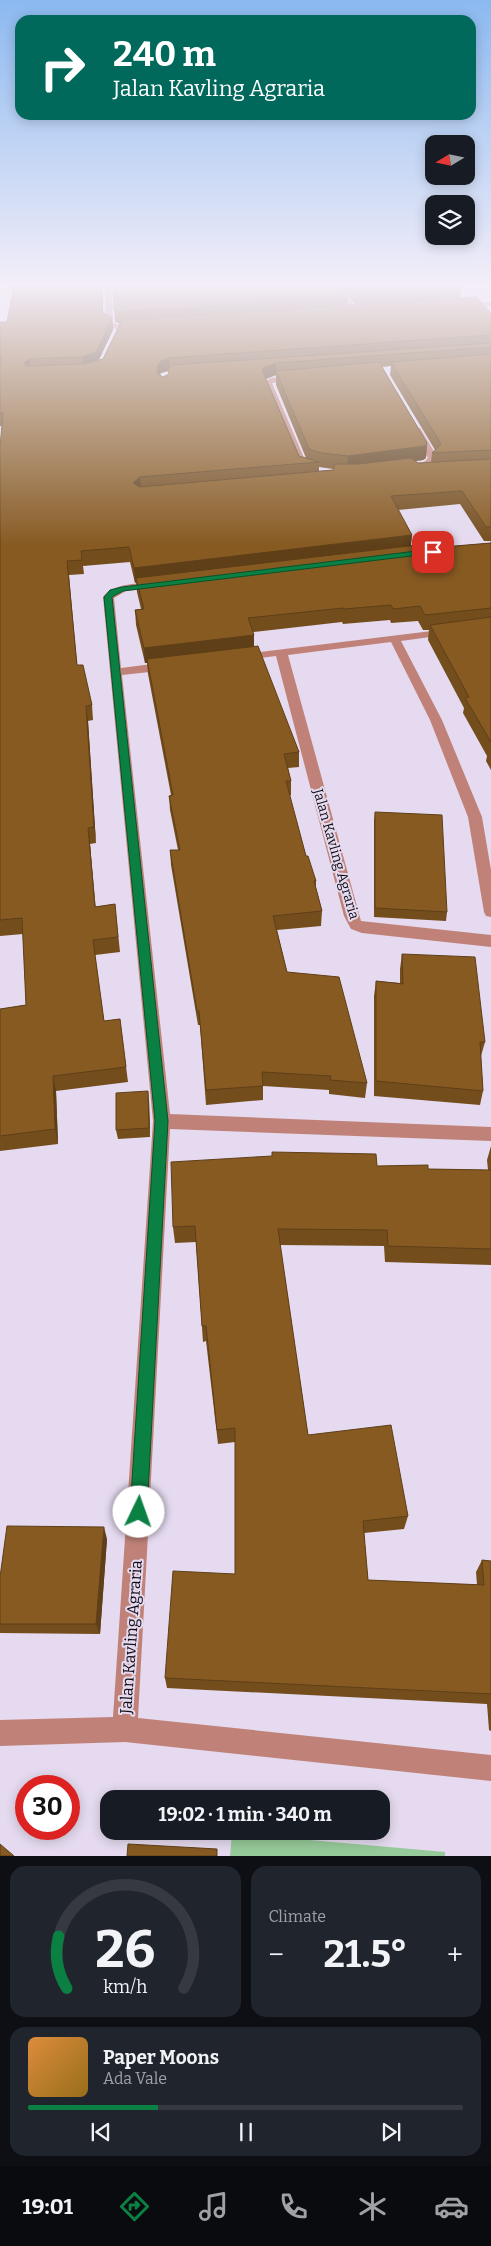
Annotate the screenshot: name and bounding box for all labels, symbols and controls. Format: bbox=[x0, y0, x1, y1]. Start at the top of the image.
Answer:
text: 240 m bbox=[113, 33, 216, 75]
icon: right bbox=[30, 35, 95, 100]
text: Jalan Kavling Agraria bbox=[113, 75, 325, 102]
north arrow bbox=[425, 135, 475, 185]
map controls bbox=[425, 135, 475, 245]
button: layers bbox=[425, 195, 475, 245]
pin bbox=[412, 531, 454, 573]
icon: arrive bbox=[419, 538, 447, 566]
street label: Jalan Kavling Agraria bbox=[309, 786, 363, 922]
position arrow bbox=[112, 1485, 164, 1537]
street label: Jalan Kavling Agraria bbox=[116, 1559, 146, 1716]
speed limit sign: 30 bbox=[15, 1775, 80, 1840]
text: 19:02 · 1 min · 340 m bbox=[158, 1803, 332, 1826]
text: Climate bbox=[269, 1907, 326, 1926]
text: 26 bbox=[95, 1918, 155, 1981]
text: 21.5° bbox=[323, 1931, 408, 1977]
text: − bbox=[269, 1938, 284, 1971]
text: + bbox=[447, 1938, 463, 1971]
text: km/h bbox=[103, 1976, 147, 1998]
text: Paper Moons bbox=[103, 2046, 219, 2069]
text: Ada Vale bbox=[103, 2069, 167, 2088]
icon: previous bbox=[87, 2118, 115, 2146]
icon: pause bbox=[232, 2118, 260, 2146]
icon: next bbox=[377, 2118, 405, 2146]
icon: directions bbox=[117, 2189, 152, 2224]
icon: music bbox=[196, 2189, 231, 2224]
icon: phone bbox=[276, 2189, 311, 2224]
icon: climate bbox=[355, 2189, 390, 2224]
icon: car bbox=[434, 2189, 469, 2224]
text: 19:01 bbox=[22, 2193, 73, 2220]

